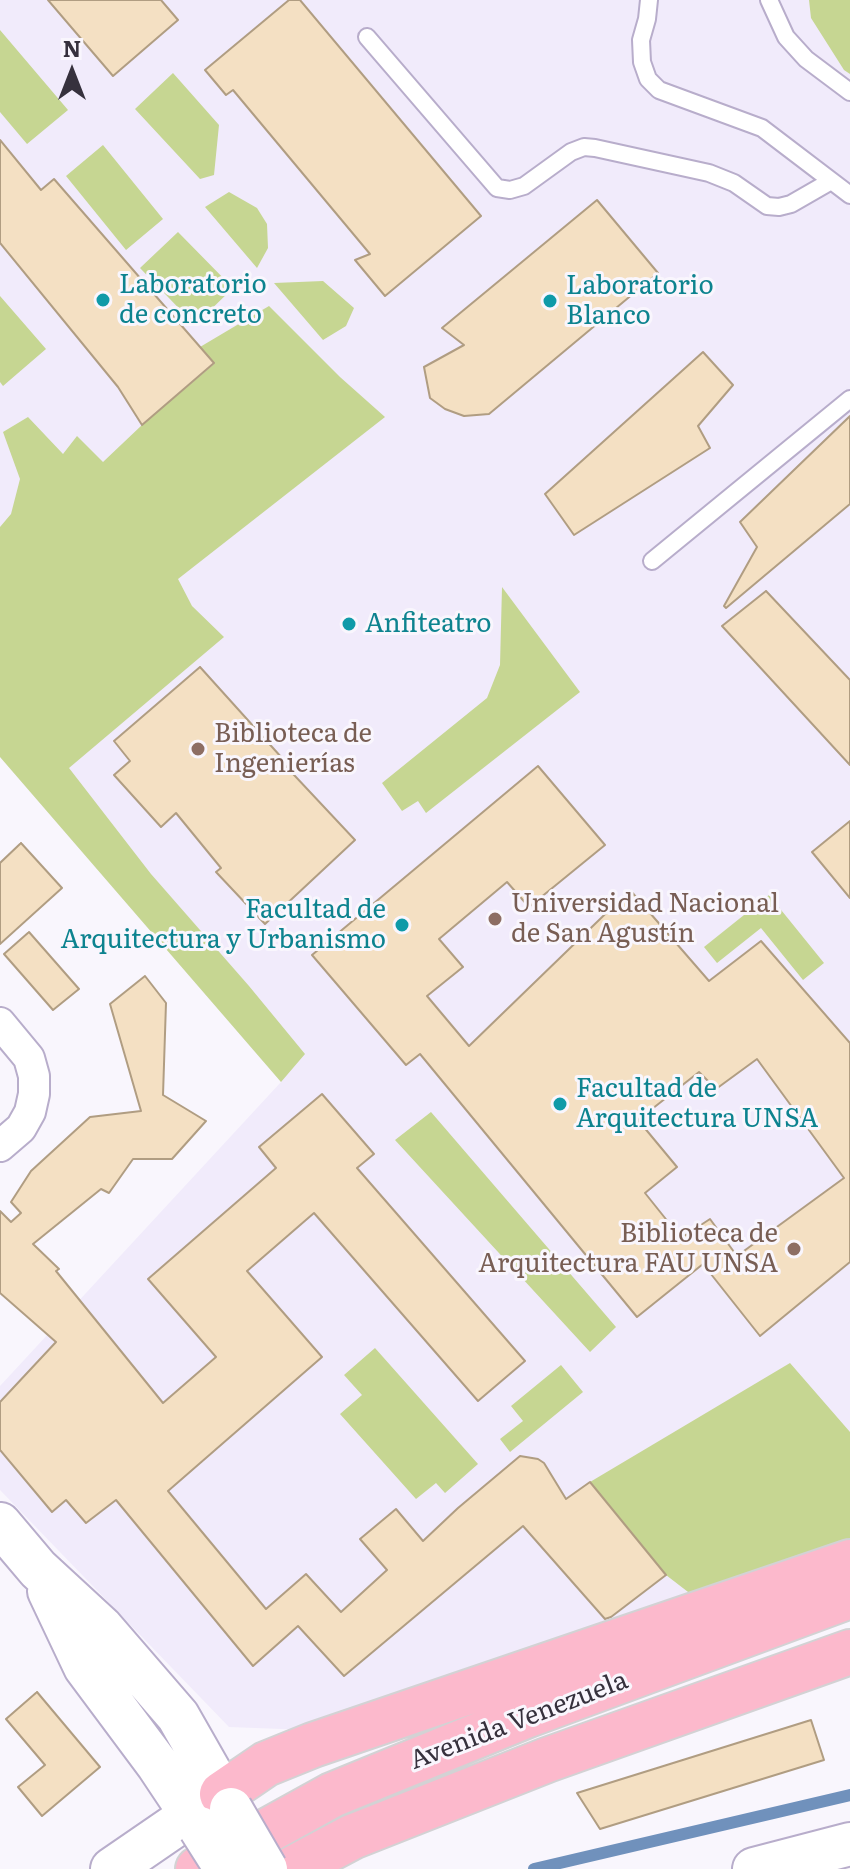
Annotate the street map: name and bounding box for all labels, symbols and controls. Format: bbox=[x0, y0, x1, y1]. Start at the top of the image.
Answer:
text: N bbox=[63, 31, 81, 64]
north arrow bbox=[32, 32, 112, 112]
place label: Laboratorio de concreto bbox=[119, 269, 267, 330]
place label: Laboratorio Blanco bbox=[566, 270, 714, 332]
marker: Laboratorio de concreto bbox=[94, 291, 112, 309]
marker: Laboratorio Blanco bbox=[541, 292, 559, 310]
place label: Anfiteatro bbox=[365, 608, 492, 640]
marker: Anfiteatro bbox=[340, 615, 358, 633]
place label: Biblioteca de Ingenierías bbox=[214, 718, 372, 780]
marker: Biblioteca de Ingenierías bbox=[189, 740, 207, 758]
place label: Universidad Nacional de San Agustín bbox=[511, 888, 779, 950]
place label: Facultad de Arquitectura y Urbanismo bbox=[61, 894, 386, 956]
marker: Universidad Nacional de San Agustín bbox=[486, 910, 504, 928]
marker: Facultad de Arquitectura y Urbanismo bbox=[393, 916, 411, 934]
place label: Facultad de Arquitectura UNSA bbox=[576, 1073, 818, 1134]
marker: Facultad de Arquitectura UNSA bbox=[551, 1095, 569, 1113]
place label: Biblioteca de Arquitectura FAU UNSA bbox=[478, 1218, 778, 1280]
marker: Biblioteca de Arquitectura FAU UNSA bbox=[785, 1240, 803, 1258]
street label: Avenida Venezuela bbox=[406, 1665, 632, 1777]

